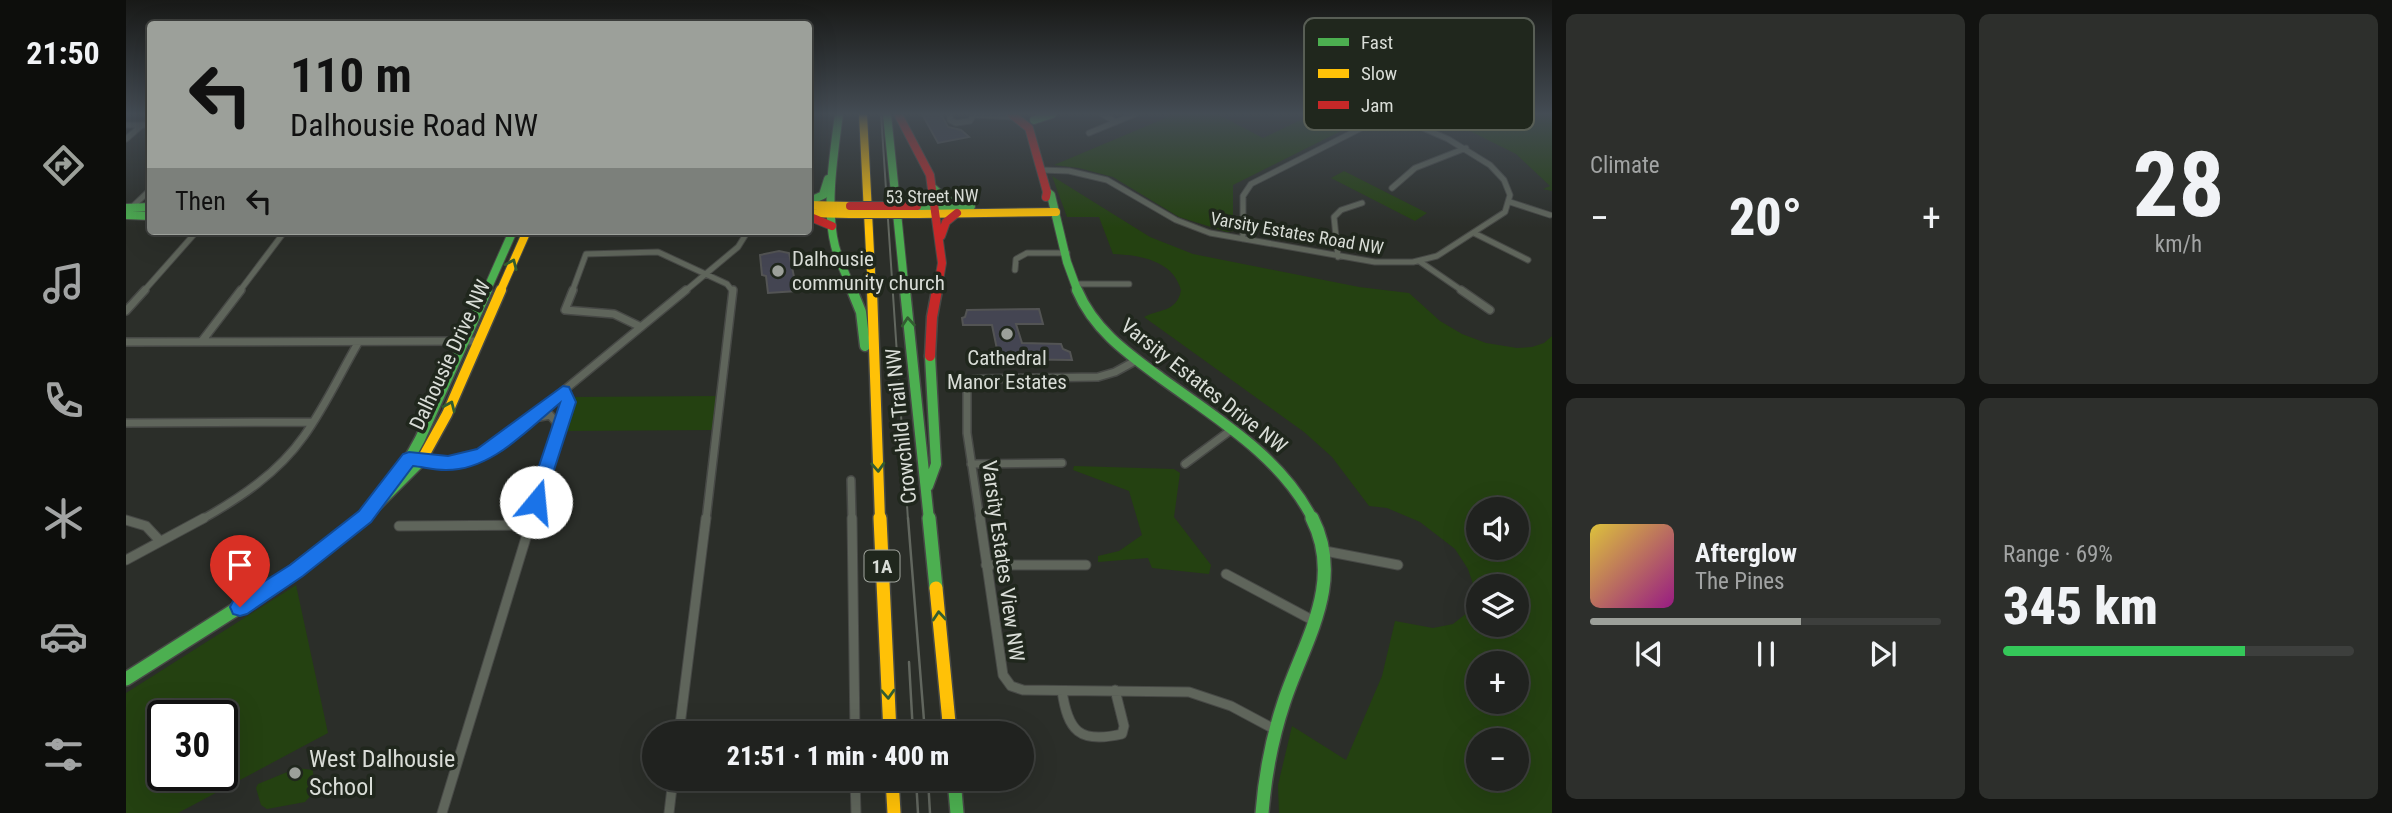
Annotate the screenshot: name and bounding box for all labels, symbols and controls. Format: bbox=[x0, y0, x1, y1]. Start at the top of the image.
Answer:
legend bbox=[1304, 18, 1534, 130]
text: Fast bbox=[1361, 31, 1393, 54]
text: 21:50 bbox=[26, 34, 100, 72]
text: 110 m bbox=[290, 47, 412, 104]
icon: left bbox=[175, 49, 266, 140]
text: Slow bbox=[1361, 62, 1397, 85]
text: Jam bbox=[1361, 94, 1394, 117]
text: Dalhousie Road NW bbox=[290, 106, 538, 144]
text: 28 bbox=[2133, 132, 2224, 238]
icon: directions bbox=[39, 141, 88, 190]
text: Climate bbox=[1590, 152, 1660, 179]
icon: left bbox=[240, 182, 278, 220]
street label: 53 Street NW bbox=[885, 185, 979, 207]
text: Then bbox=[175, 186, 226, 216]
text: 20° bbox=[1729, 187, 1802, 248]
text: − bbox=[1590, 196, 1609, 240]
text: + bbox=[1922, 196, 1941, 240]
street label: Varsity Estates Road NW bbox=[1209, 207, 1385, 259]
text: km/h bbox=[2155, 231, 2202, 258]
place label: Dalhousie community church bbox=[792, 247, 945, 295]
icon: music bbox=[39, 259, 88, 308]
one-way arrow bbox=[504, 259, 518, 271]
marker: Dalhousie community church bbox=[770, 263, 786, 279]
street label: Dalhousie Drive NW bbox=[405, 276, 495, 434]
street label: Varsity Estates Drive NW bbox=[1116, 314, 1292, 458]
one-way arrow bbox=[901, 317, 916, 328]
marker: Cathedral Manor Estates bbox=[999, 326, 1015, 342]
place label: Cathedral Manor Estates bbox=[947, 346, 1067, 394]
street label: Crowchild Trail NW bbox=[881, 347, 921, 505]
icon: phone bbox=[39, 376, 88, 425]
one-way arrow bbox=[442, 400, 456, 413]
street label: Varsity Estates View NW bbox=[977, 459, 1029, 663]
one-way arrow bbox=[870, 462, 885, 473]
position arrow bbox=[499, 465, 573, 539]
icon: climate bbox=[39, 494, 88, 543]
map controls bbox=[1466, 497, 1529, 791]
button: sound bbox=[1466, 497, 1529, 560]
pin bbox=[210, 535, 270, 607]
text: Afterglow bbox=[1695, 538, 1797, 568]
text: Range · 69% bbox=[2003, 541, 2113, 568]
icon: arrive bbox=[221, 546, 259, 584]
road number: 1A bbox=[864, 551, 900, 582]
text: The Pines bbox=[1695, 568, 1785, 595]
button: layers bbox=[1466, 574, 1529, 637]
text: 345 km bbox=[2003, 576, 2158, 637]
one-way arrow bbox=[932, 611, 947, 622]
icon: car bbox=[39, 612, 88, 661]
icon: previous bbox=[1630, 635, 1668, 673]
icon: pause bbox=[1747, 635, 1785, 673]
icon: next bbox=[1864, 635, 1902, 673]
button: + bbox=[1466, 651, 1529, 714]
one-way arrow bbox=[881, 689, 896, 700]
speed limit sign: 30 bbox=[147, 700, 238, 791]
button: − bbox=[1466, 728, 1529, 791]
icon: filters bbox=[39, 730, 88, 779]
text: 21:51 · 1 min · 400 m bbox=[727, 741, 949, 771]
place label: West Dalhousie School bbox=[309, 745, 455, 801]
marker: West Dalhousie School bbox=[287, 765, 303, 781]

